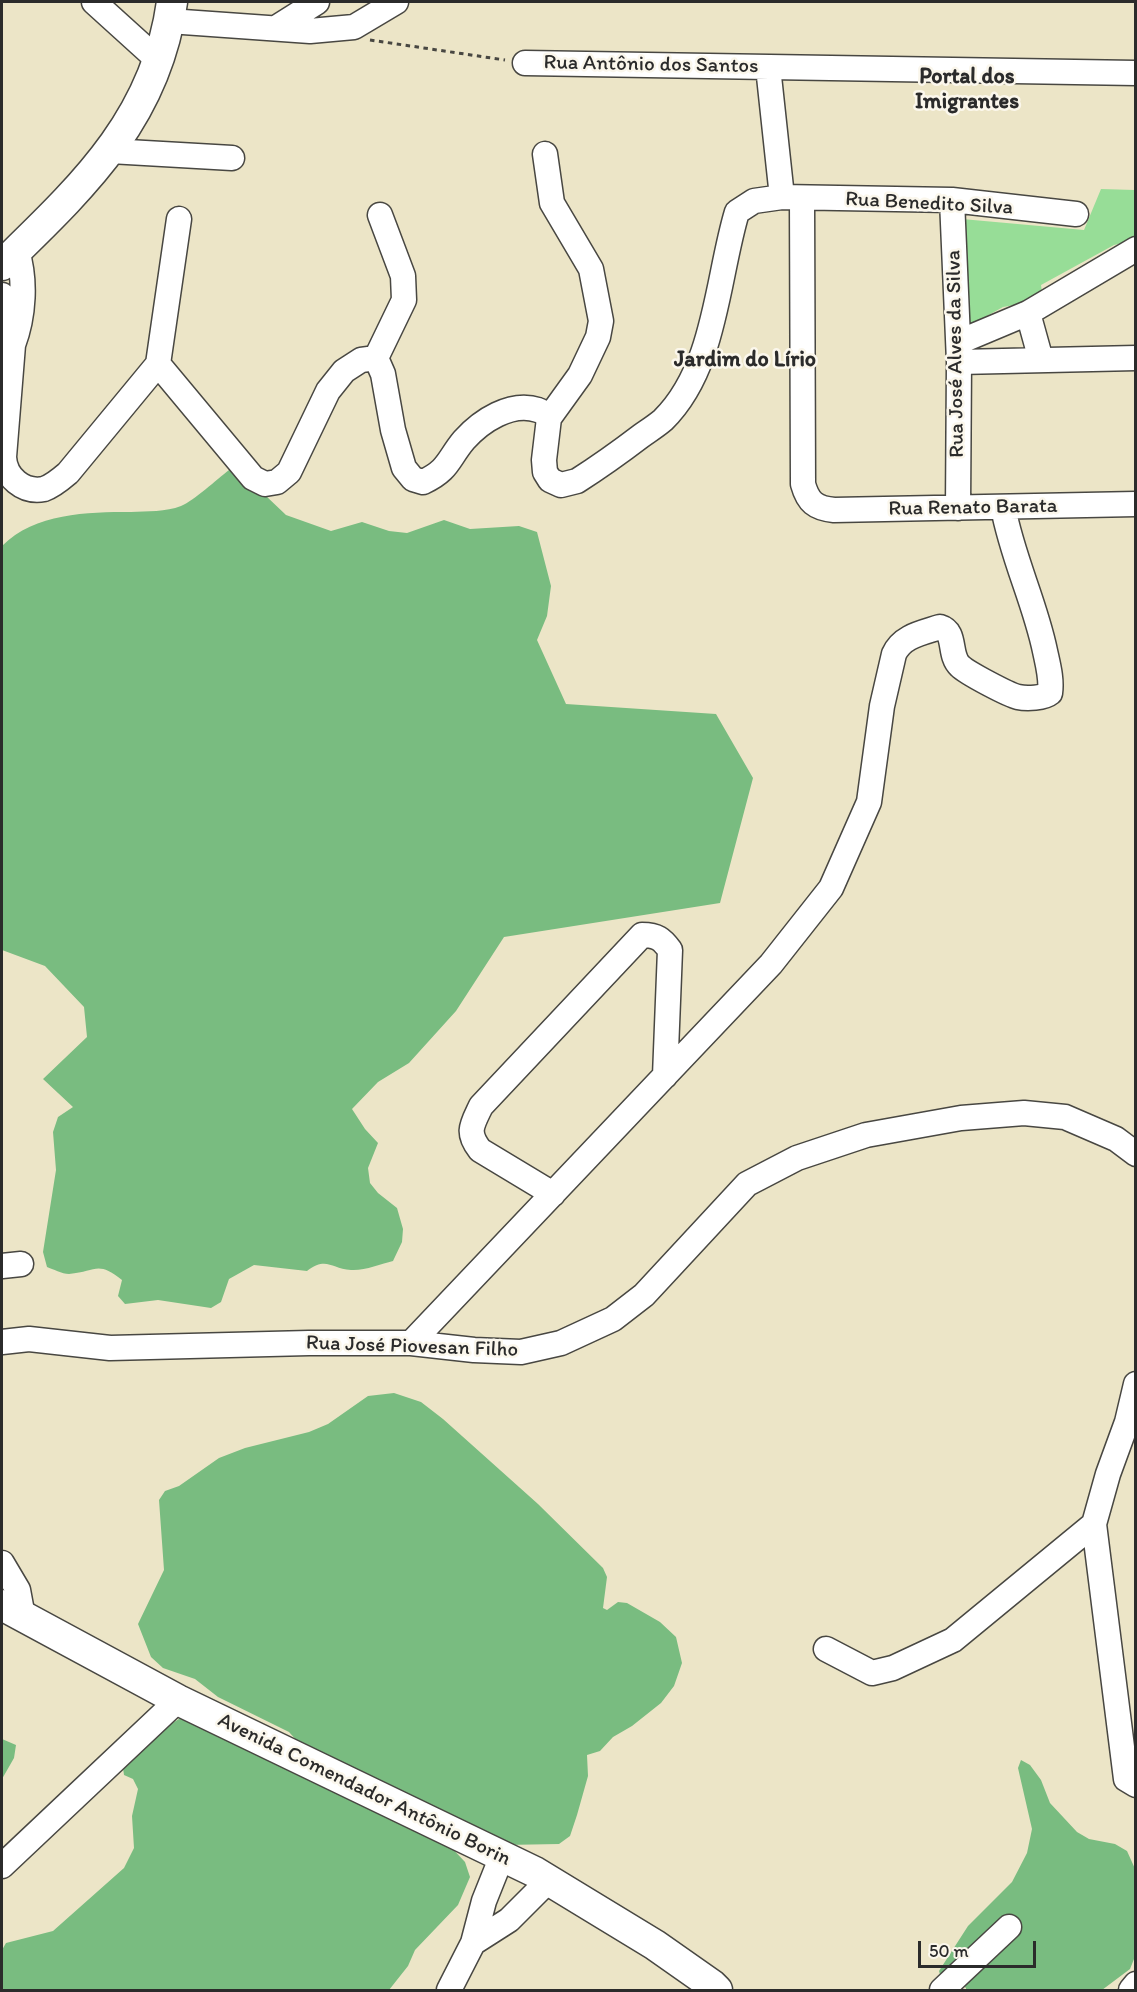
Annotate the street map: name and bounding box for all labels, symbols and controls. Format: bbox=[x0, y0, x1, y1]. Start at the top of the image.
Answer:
street label: Rua Antônio dos Santos bbox=[543, 51, 759, 79]
district label: Portal dos Imigrantes bbox=[915, 64, 1019, 116]
street label: Rua Benedito Silva bbox=[845, 187, 1013, 221]
street label: Rua José Alves da Silva bbox=[942, 250, 970, 458]
district label: Jardim do Lírio bbox=[674, 347, 816, 373]
street label: Rua Renato Barata bbox=[888, 494, 1058, 522]
street label: Rua José Piovesan Filho bbox=[305, 1331, 519, 1363]
street label: Avenida Comendador Antônio Borin bbox=[213, 1708, 515, 1872]
scale bar bbox=[921, 1929, 1040, 1967]
text: 50 m bbox=[929, 1940, 969, 1962]

